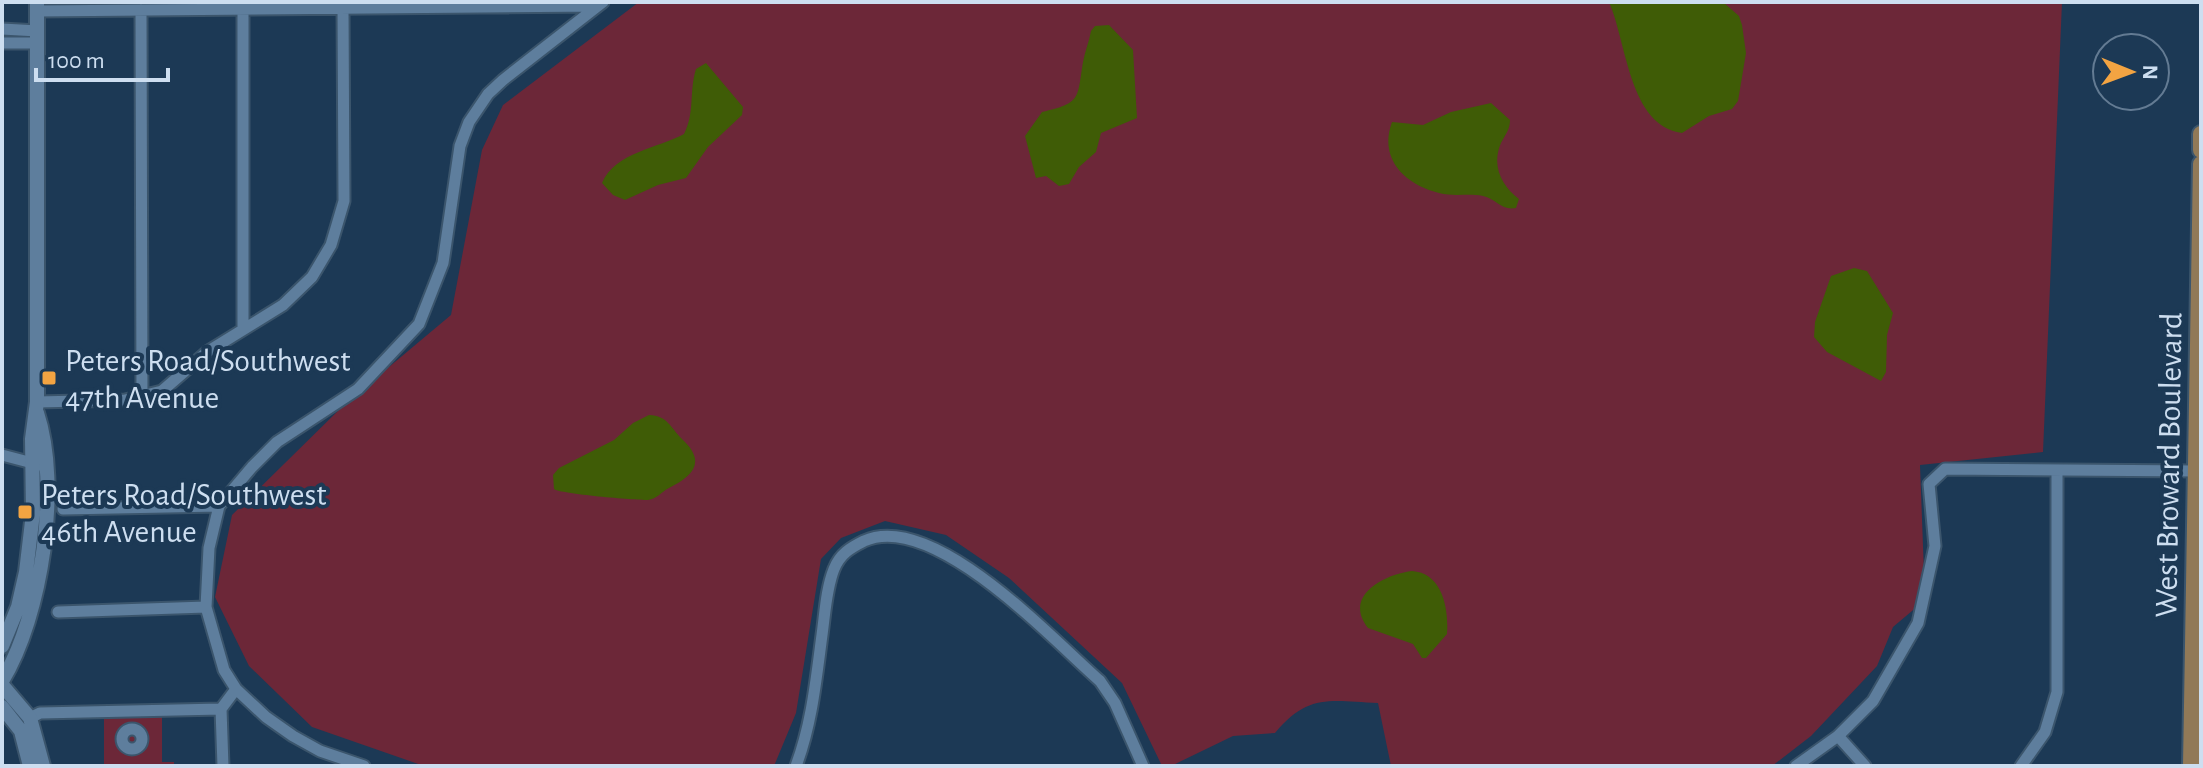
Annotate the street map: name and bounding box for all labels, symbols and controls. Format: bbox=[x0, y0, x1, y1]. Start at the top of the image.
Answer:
scale bar bbox=[36, 32, 168, 82]
north arrow bbox=[2091, 32, 2171, 112]
text: 100 m bbox=[48, 49, 105, 73]
text: N bbox=[2139, 64, 2161, 80]
street label: West Broward Boulevard bbox=[2150, 312, 2188, 618]
place label: Peters Road/Southwest 47th Avenue bbox=[65, 345, 351, 414]
marker: Peters Road/Southwest 47th Avenue bbox=[40, 369, 58, 387]
place label: Peters Road/Southwest 46th Avenue bbox=[41, 479, 327, 548]
marker: Peters Road/Southwest 46th Avenue bbox=[16, 503, 34, 521]

